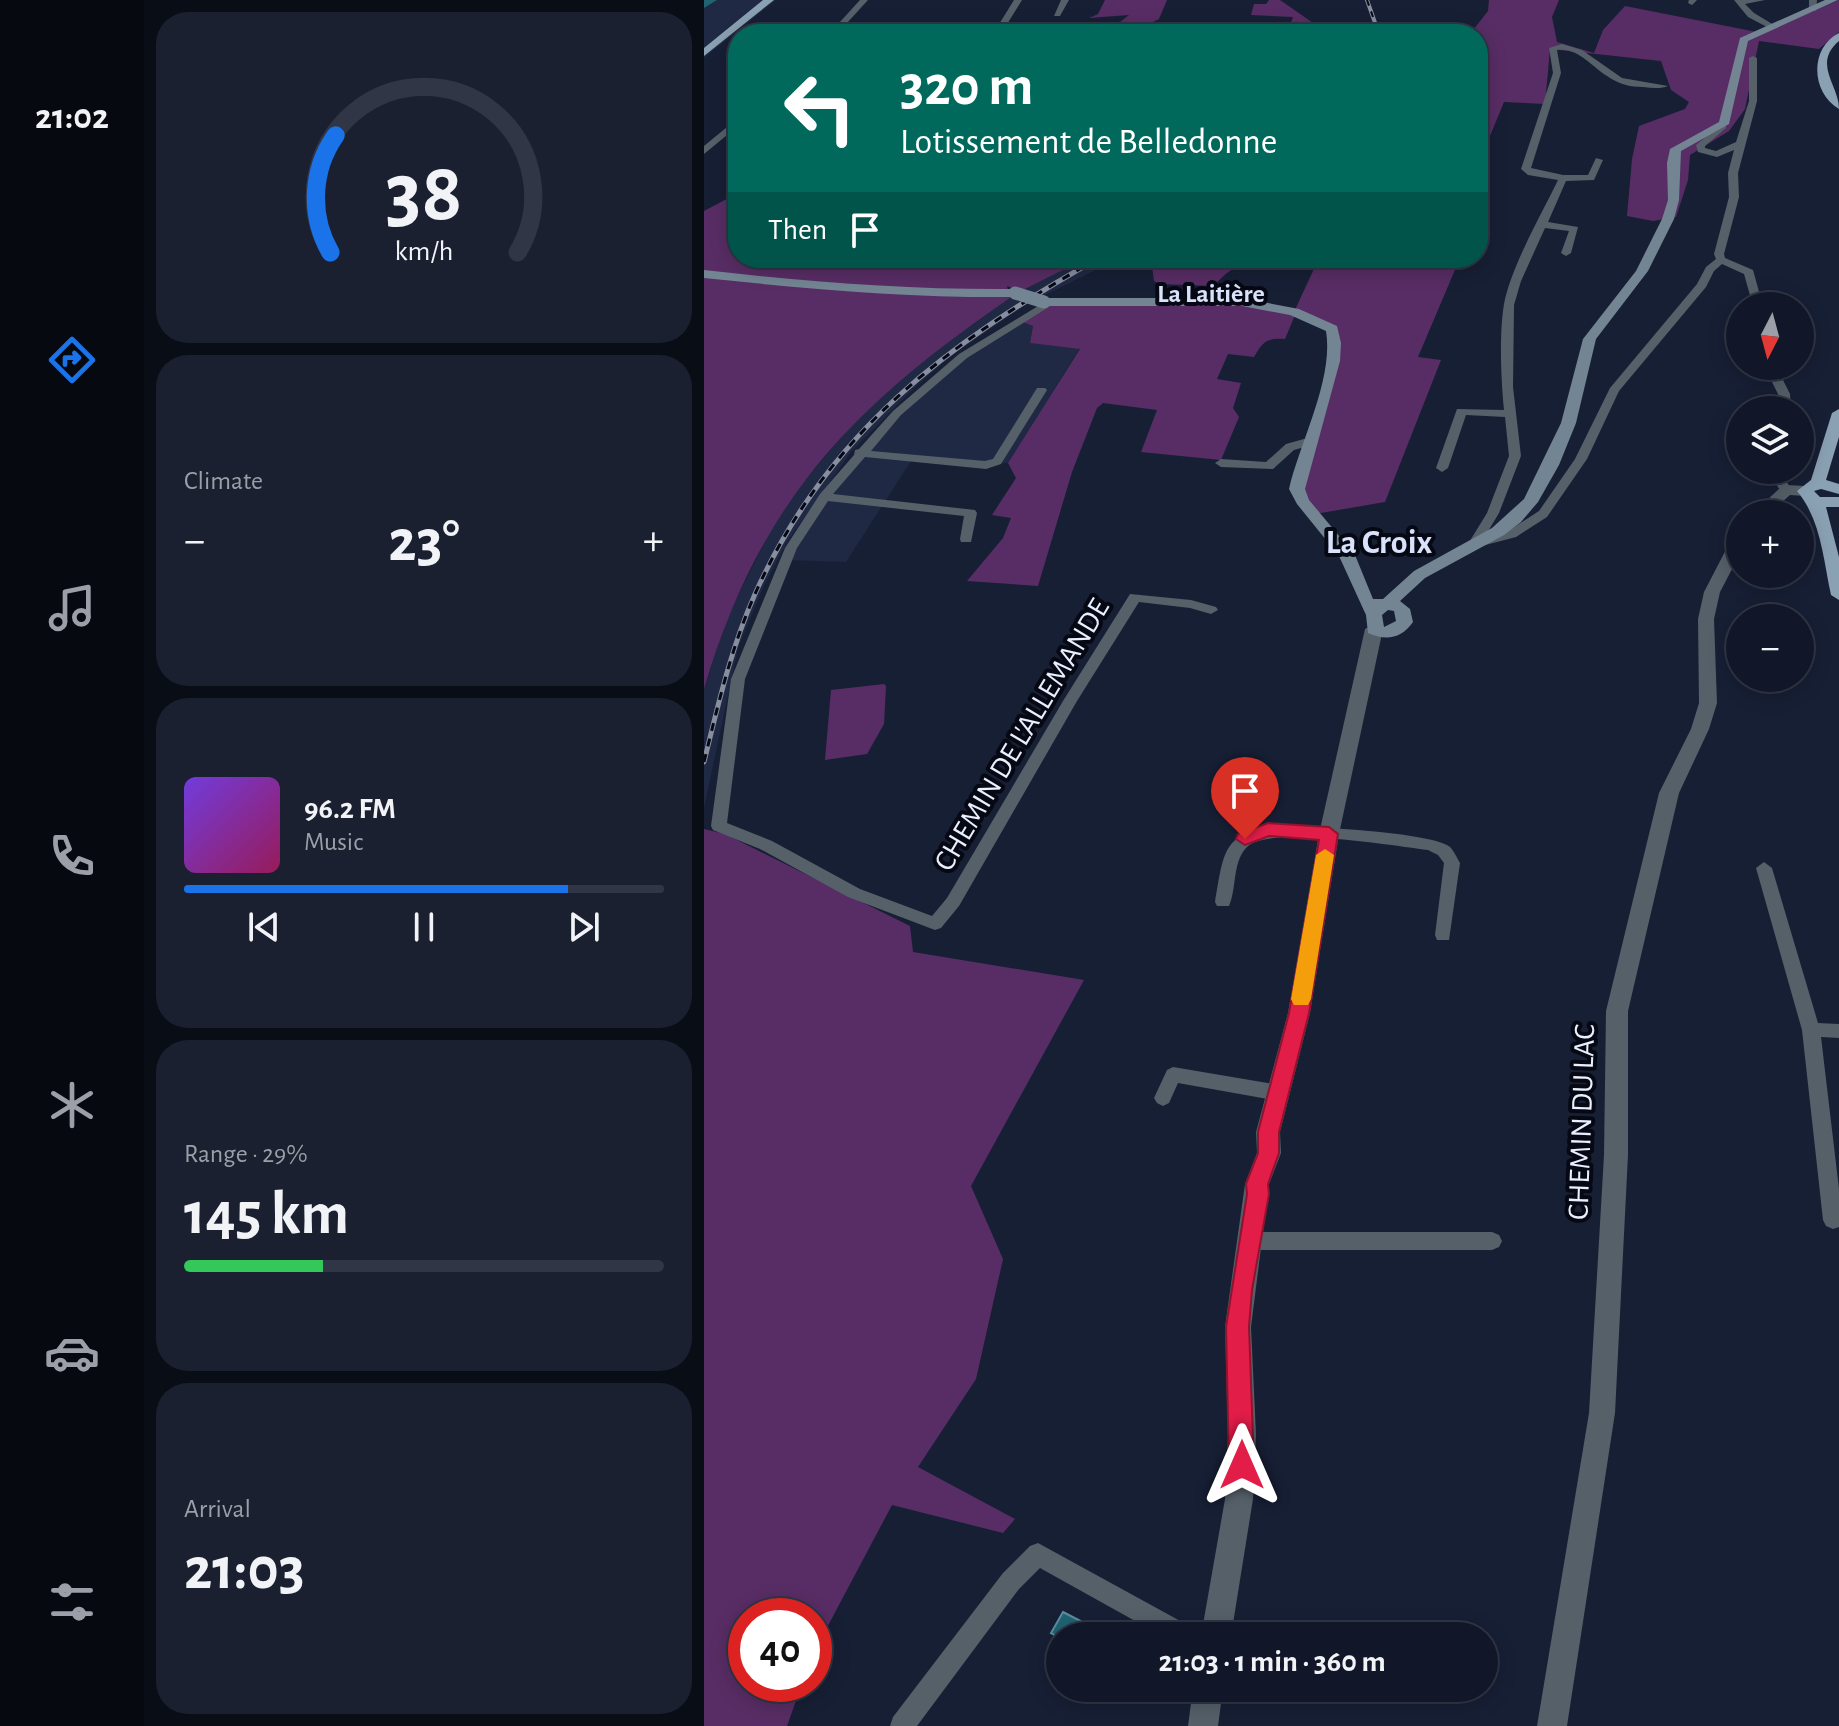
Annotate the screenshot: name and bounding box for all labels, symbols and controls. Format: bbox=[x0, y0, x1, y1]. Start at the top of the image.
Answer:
icon: left bbox=[768, 56, 872, 160]
text: 320 m bbox=[900, 59, 1033, 115]
text: 21:02 bbox=[35, 99, 109, 135]
text: Lotissement de Belledonne bbox=[900, 124, 1277, 160]
text: 38 bbox=[386, 152, 462, 236]
icon: arrive bbox=[843, 208, 887, 252]
text: Then bbox=[768, 215, 827, 245]
text: km/h bbox=[395, 238, 453, 267]
district label: La Laitière bbox=[1157, 281, 1265, 307]
north arrow bbox=[1726, 292, 1814, 380]
map controls bbox=[1726, 292, 1814, 692]
icon: directions bbox=[44, 332, 100, 388]
button: layers bbox=[1726, 396, 1814, 484]
text: Climate bbox=[184, 468, 263, 494]
button: + bbox=[1726, 500, 1814, 588]
text: 23° bbox=[388, 512, 460, 572]
text: − bbox=[184, 519, 205, 563]
text: + bbox=[643, 519, 664, 563]
district label: La Croix bbox=[1326, 526, 1433, 560]
icon: music bbox=[44, 580, 100, 636]
street label: CHEMIN DE L'ALLEMANDE bbox=[929, 594, 1115, 876]
button: − bbox=[1726, 604, 1814, 692]
pin bbox=[1211, 757, 1279, 839]
icon: arrive bbox=[1223, 769, 1267, 813]
text: 96.2 FM bbox=[304, 794, 396, 824]
icon: phone bbox=[44, 828, 100, 884]
text: Music bbox=[304, 829, 363, 855]
icon: previous bbox=[242, 905, 286, 949]
icon: pause bbox=[402, 905, 446, 949]
icon: next bbox=[562, 905, 606, 949]
street label: CHEMIN DU LAC bbox=[1564, 1024, 1600, 1220]
icon: climate bbox=[44, 1077, 100, 1133]
text: Range · 29% bbox=[184, 1141, 308, 1167]
text: 145 km bbox=[184, 1185, 349, 1245]
icon: car bbox=[44, 1325, 100, 1381]
position arrow bbox=[1200, 1423, 1284, 1507]
text: Arrival bbox=[184, 1496, 251, 1522]
text: 21:03 bbox=[184, 1540, 305, 1600]
icon: filters bbox=[44, 1574, 100, 1630]
speed limit sign: 40 bbox=[728, 1598, 832, 1702]
text: 21:03 · 1 min · 360 m bbox=[1158, 1647, 1386, 1677]

